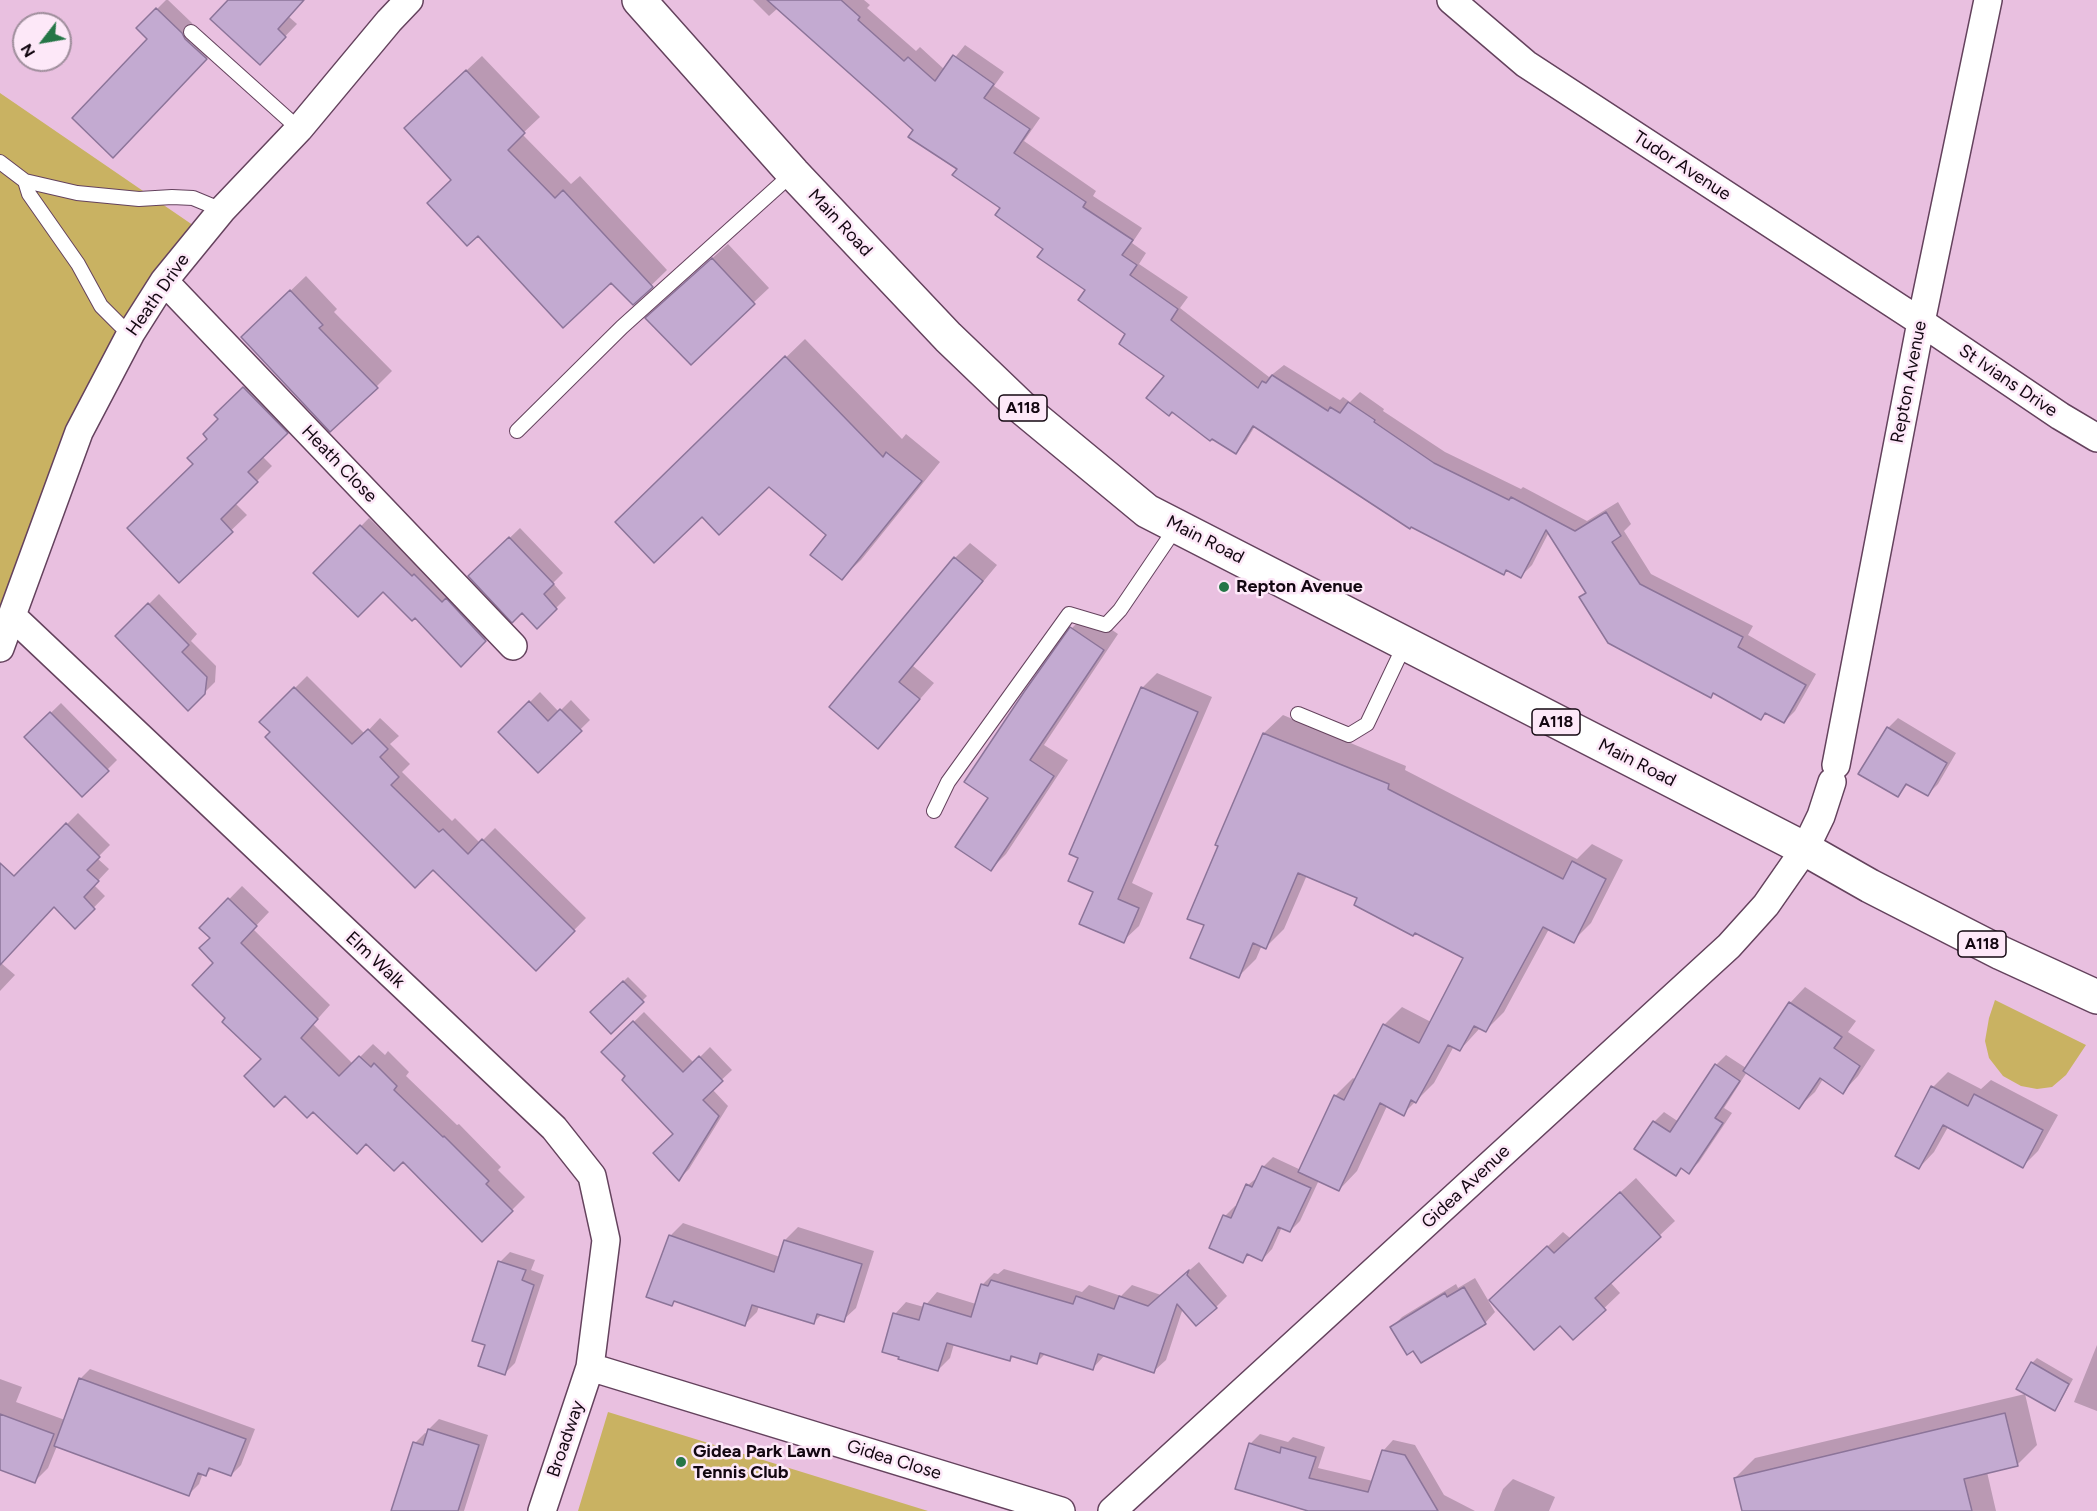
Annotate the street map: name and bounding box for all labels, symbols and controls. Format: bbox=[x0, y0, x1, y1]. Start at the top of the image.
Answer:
north arrow bbox=[12, 12, 72, 72]
text: N bbox=[17, 40, 39, 61]
street label: Tudor Avenue bbox=[1629, 127, 1735, 205]
street label: Main Road bbox=[803, 185, 877, 261]
street label: Heath Drive bbox=[122, 250, 194, 340]
street label: Repton Avenue bbox=[1887, 319, 1931, 445]
street label: St Ivians Drive bbox=[1955, 340, 2061, 422]
road number: A118 bbox=[999, 395, 1047, 421]
street label: Heath Close bbox=[297, 421, 381, 507]
street label: Main Road bbox=[1162, 511, 1248, 569]
place label: Repton Avenue bbox=[1236, 576, 1363, 598]
marker: Repton Avenue bbox=[1217, 580, 1231, 594]
road number: A118 bbox=[1532, 709, 1580, 735]
street label: Main Road bbox=[1594, 734, 1680, 792]
street label: Elm Walk bbox=[341, 927, 409, 993]
road number: A118 bbox=[1958, 931, 2006, 957]
street label: Gidea Avenue bbox=[1417, 1141, 1515, 1233]
street label: Broadway bbox=[543, 1398, 589, 1480]
street label: Gidea Close bbox=[844, 1435, 944, 1485]
place label: Gidea Park Lawn Tennis Club bbox=[693, 1441, 831, 1484]
marker: Gidea Park Lawn Tennis Club bbox=[674, 1455, 688, 1469]

